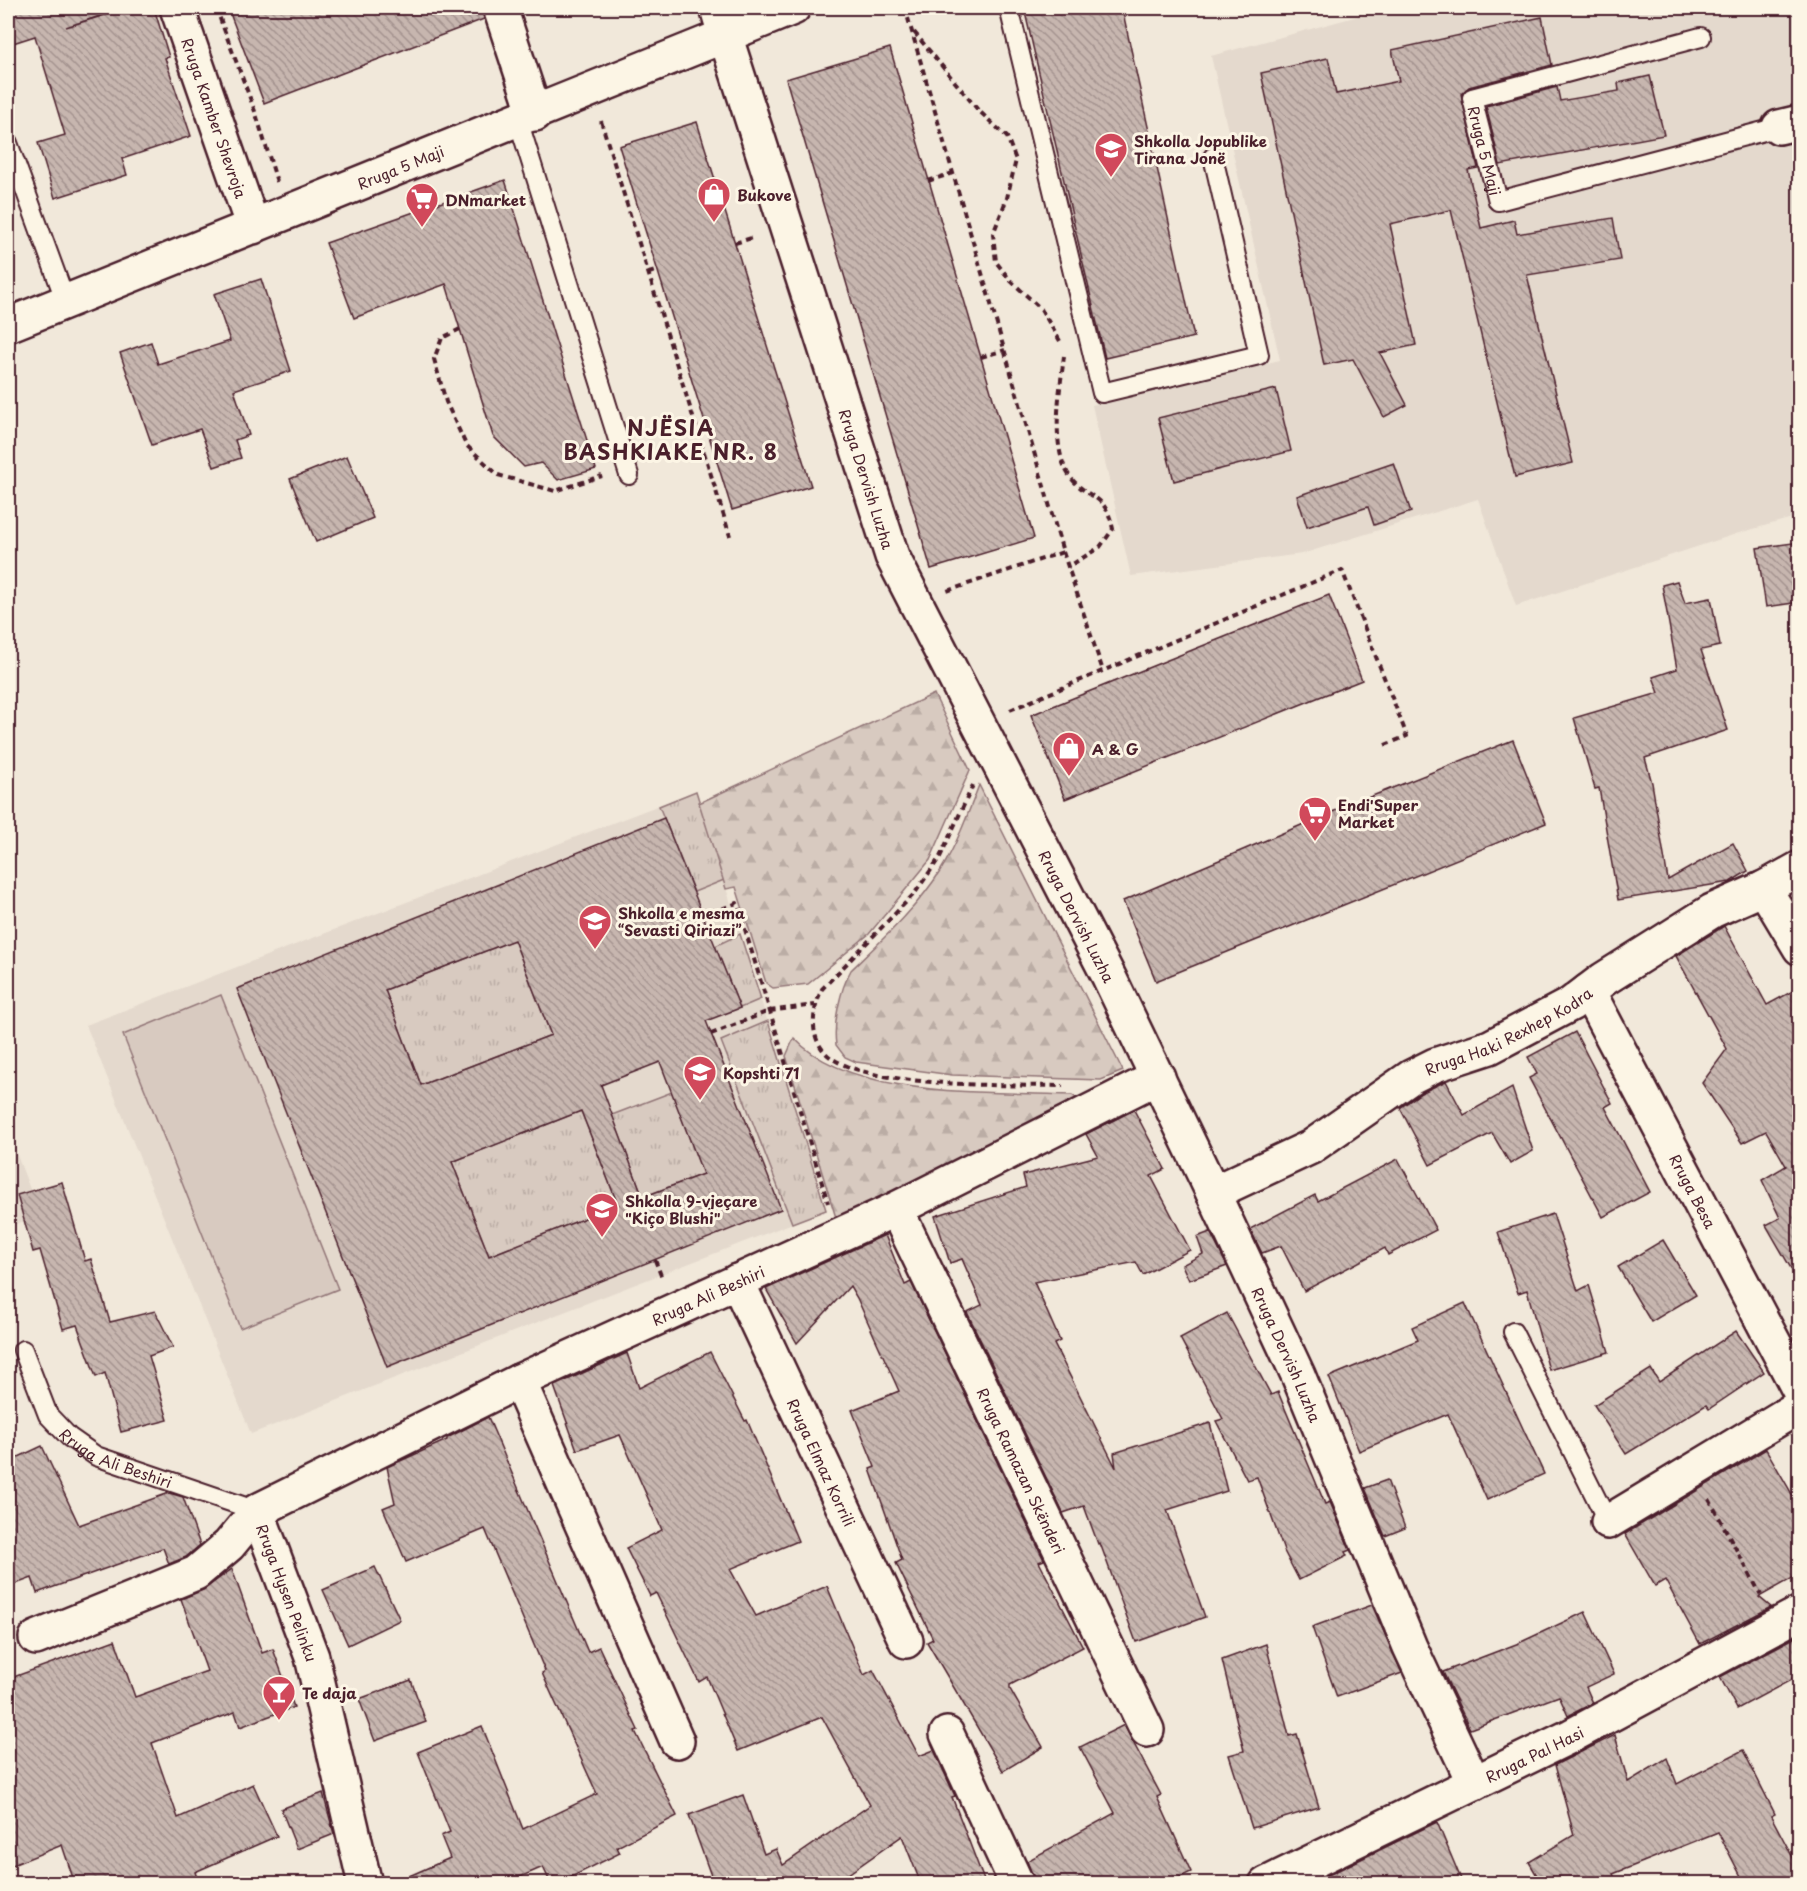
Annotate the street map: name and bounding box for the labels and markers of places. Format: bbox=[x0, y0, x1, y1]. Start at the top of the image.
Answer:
place label: Shkolla Jopublike Tirana Jonë bbox=[1134, 129, 1267, 169]
school or university icon: Shkolla Jopublike Tirana Jonë bbox=[1093, 131, 1129, 178]
shop icon: Bukove bbox=[696, 176, 732, 223]
supermarket icon: DNmarket bbox=[404, 181, 440, 228]
place label: Bukove bbox=[737, 183, 792, 206]
place label: DNmarket bbox=[445, 188, 526, 211]
shop icon: A & G bbox=[1051, 730, 1087, 777]
place label: A & G bbox=[1092, 737, 1139, 760]
place label: Endi'Super Market bbox=[1338, 793, 1418, 833]
supermarket icon: Endi'Super Market bbox=[1297, 795, 1333, 842]
place label: Shkolla e mesma “Sevasti Qiriazi” bbox=[618, 901, 745, 941]
school or university icon: Shkolla e mesma “Sevasti Qiriazi” bbox=[577, 903, 613, 950]
school or university icon: Kopshti 71 bbox=[682, 1054, 718, 1101]
place label: Kopshti 71 bbox=[723, 1061, 799, 1084]
place label: Shkolla 9-vjeçare "Kiço Blushi" bbox=[625, 1189, 757, 1229]
school or university icon: Shkolla 9-vjeçare "Kiço Blushi" bbox=[584, 1191, 620, 1238]
bar icon: Te daja bbox=[261, 1674, 297, 1721]
place label: Te daja bbox=[302, 1681, 357, 1704]

